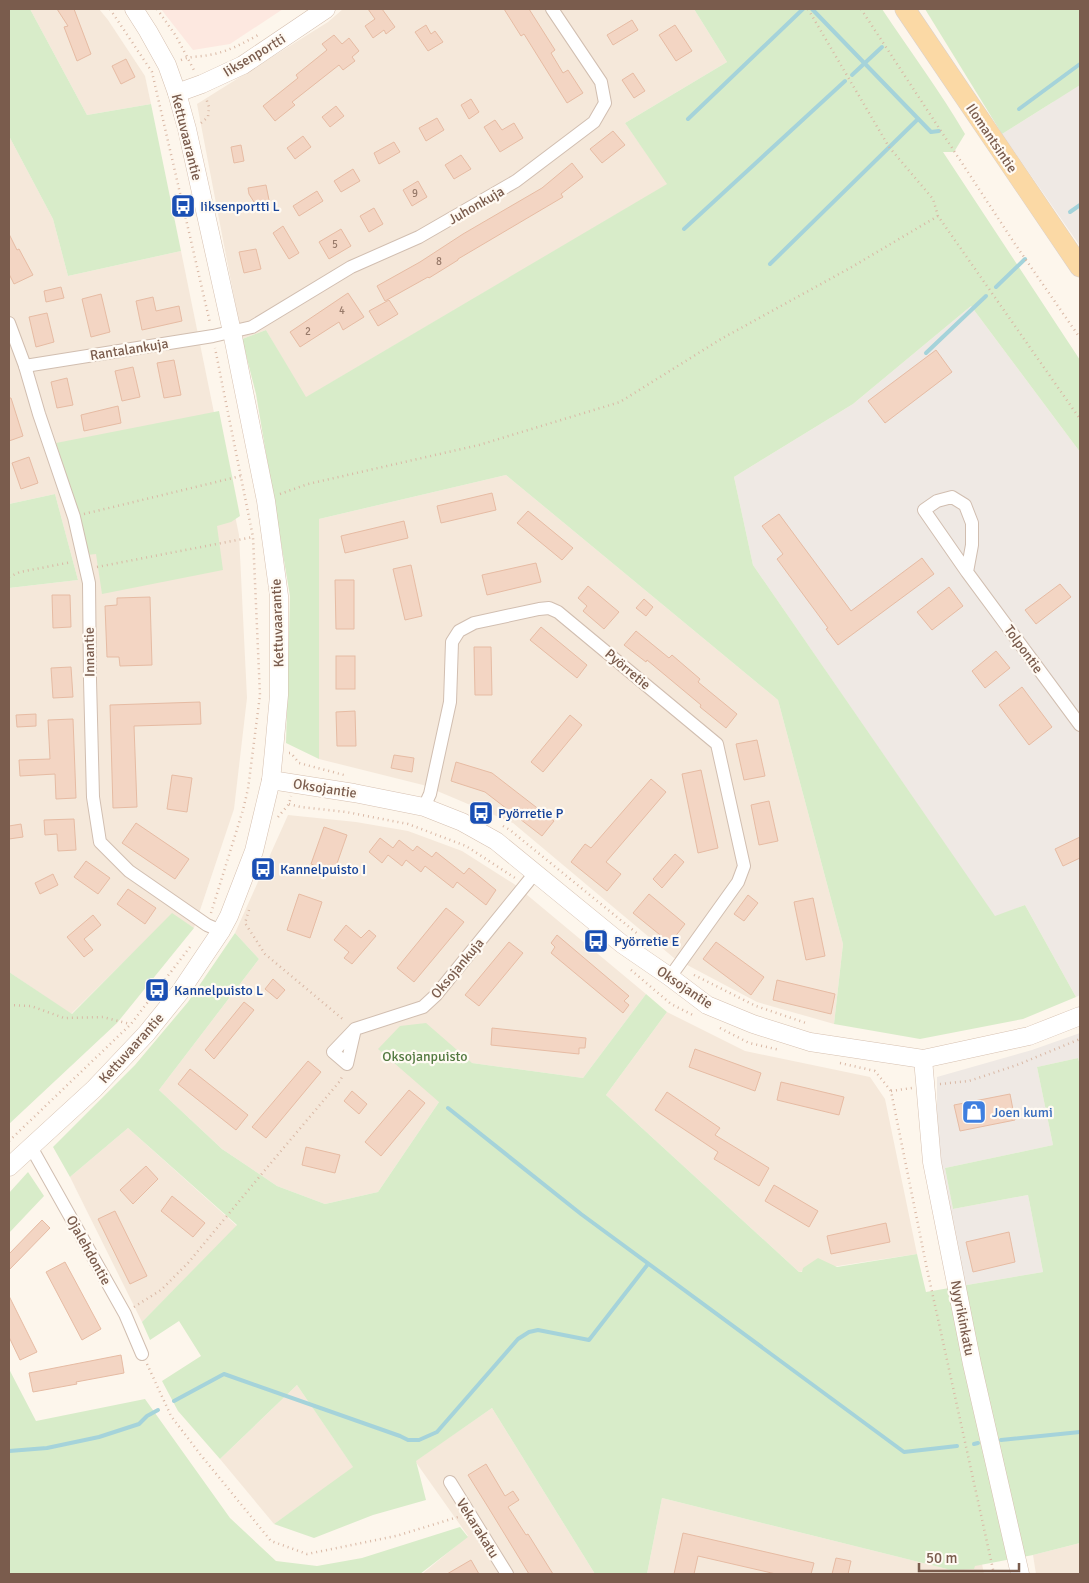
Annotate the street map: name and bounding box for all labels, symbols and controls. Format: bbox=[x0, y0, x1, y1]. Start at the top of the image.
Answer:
street label: Iiksenportti bbox=[220, 30, 288, 81]
street label: Kettuvaarantie bbox=[168, 92, 205, 182]
street label: Ilomantsintie bbox=[962, 101, 1021, 176]
street label: Juhonkuja bbox=[445, 183, 507, 228]
house number: 9 bbox=[412, 187, 418, 200]
bus stop icon: Iiksenportti L bbox=[170, 193, 196, 219]
place label: Iiksenportti L bbox=[200, 198, 280, 215]
house number: 5 bbox=[332, 238, 338, 251]
house number: 8 bbox=[436, 255, 442, 268]
house number: 4 bbox=[339, 304, 345, 317]
house number: 2 bbox=[305, 325, 311, 338]
street label: Rantalankuja bbox=[89, 335, 170, 364]
street label: Kettuvaarantie bbox=[267, 578, 288, 668]
street label: Tolpontie bbox=[1000, 622, 1047, 677]
street label: Innantie bbox=[81, 627, 98, 677]
street label: Pyörretie bbox=[601, 645, 654, 693]
street label: Oksojantie bbox=[292, 775, 358, 802]
bus stop icon: Pyörretie P bbox=[468, 800, 494, 826]
place label: Pyörretie P bbox=[498, 805, 564, 822]
bus stop icon: Kannelpuisto I bbox=[250, 856, 276, 882]
place label: Kannelpuisto I bbox=[280, 861, 366, 878]
bus stop icon: Pyörretie E bbox=[583, 928, 609, 954]
place label: Pyörretie E bbox=[614, 933, 680, 950]
street label: Oksojankuja bbox=[427, 935, 488, 1002]
street label: Oksojantie bbox=[653, 962, 716, 1012]
bus stop icon: Kannelpuisto L bbox=[144, 977, 170, 1003]
place label: Kannelpuisto L bbox=[174, 982, 263, 999]
street label: Kettuvaarantie bbox=[95, 1010, 167, 1087]
park label: Oksojanpuisto bbox=[382, 1048, 468, 1065]
shop icon: Joen kumi bbox=[961, 1099, 987, 1125]
place label: Joen kumi bbox=[992, 1104, 1053, 1121]
street label: Ojalehdontie bbox=[62, 1212, 115, 1288]
street label: Nyyrikinkatu bbox=[947, 1279, 978, 1357]
street label: Vekarakatu bbox=[453, 1495, 503, 1561]
scale bar bbox=[919, 1540, 1019, 1572]
text: 50 m bbox=[926, 1549, 957, 1567]

